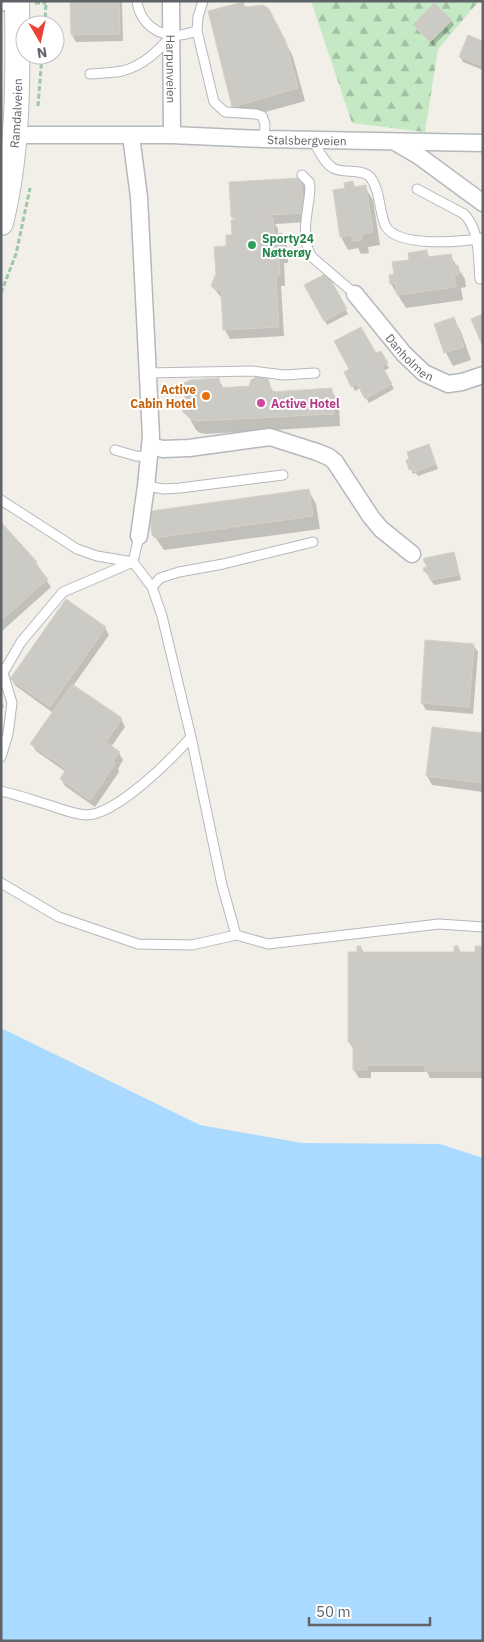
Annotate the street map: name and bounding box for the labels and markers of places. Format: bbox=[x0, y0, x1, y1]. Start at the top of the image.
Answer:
place label: Sporty24 Nøtterøy bbox=[262, 231, 314, 260]
marker: Sporty24 Nøtterøy bbox=[246, 239, 258, 251]
place label: Active Cabin Hotel bbox=[130, 382, 196, 411]
marker: Active Cabin Hotel bbox=[200, 390, 212, 402]
place label: Active Hotel bbox=[271, 396, 340, 411]
marker: Active Hotel bbox=[255, 397, 267, 409]

